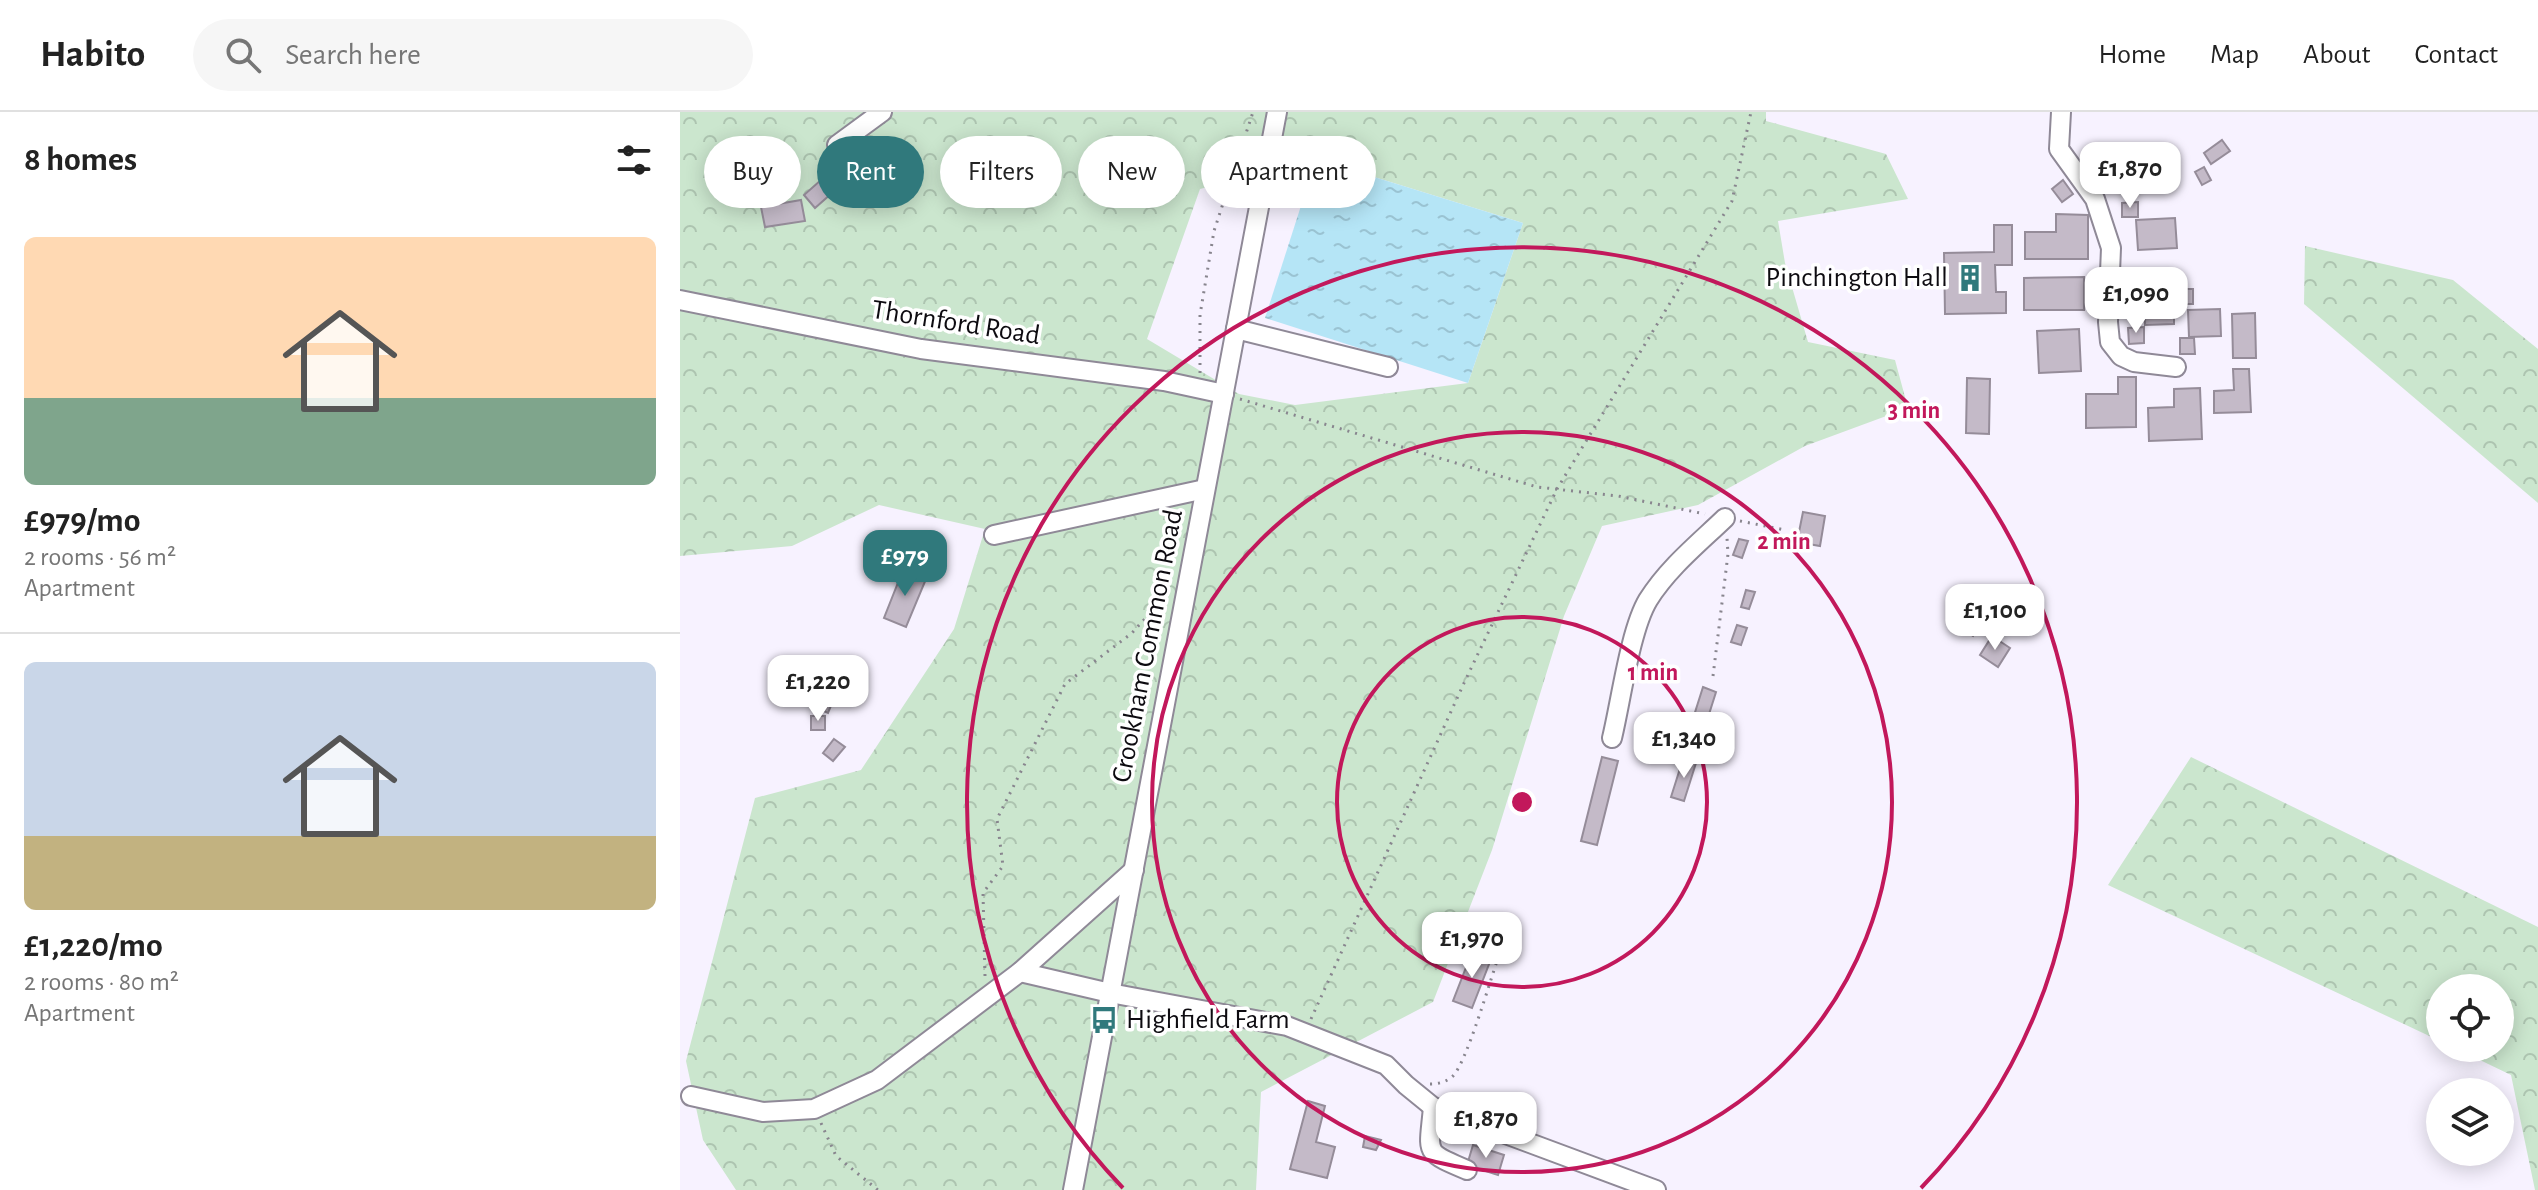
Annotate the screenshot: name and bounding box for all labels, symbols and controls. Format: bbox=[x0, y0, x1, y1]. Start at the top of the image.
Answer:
search box bbox=[193, 19, 753, 91]
icon: search bbox=[221, 33, 265, 77]
text: Habito bbox=[40, 36, 145, 74]
text: Search here bbox=[285, 40, 421, 70]
text: Home bbox=[2099, 41, 2166, 69]
text: Map bbox=[2210, 41, 2259, 69]
text: About bbox=[2303, 41, 2371, 69]
text: Contact bbox=[2415, 41, 2498, 69]
chip: Buy bbox=[704, 136, 801, 208]
chip: Rent bbox=[817, 136, 924, 208]
chip: Filters bbox=[940, 136, 1062, 208]
chip: New bbox=[1078, 136, 1185, 208]
chip: Apartment bbox=[1201, 136, 1376, 208]
icon: filters bbox=[612, 138, 656, 182]
pin: £1,870 bbox=[2065, 142, 2195, 210]
text: 8 homes bbox=[24, 143, 137, 177]
text: £1,870 bbox=[2098, 155, 2162, 181]
building icon: Pinchington Hall bbox=[1955, 263, 1985, 293]
place label: Pinchington Hall bbox=[1766, 264, 1948, 292]
pin: £1,090 bbox=[2071, 267, 2201, 335]
text: £1,090 bbox=[2103, 280, 2169, 306]
icon: home bbox=[268, 289, 412, 433]
street label: Thornford Road bbox=[870, 296, 1042, 350]
text: 3 min bbox=[1888, 399, 1940, 423]
text: £979/mo bbox=[24, 504, 141, 538]
street label: Crookham Common Road bbox=[1108, 507, 1188, 785]
pin: £979 bbox=[858, 530, 952, 598]
text: 2 min bbox=[1757, 530, 1811, 554]
text: £979 bbox=[881, 543, 929, 569]
text: 2 rooms · 56 m² bbox=[24, 544, 176, 570]
text: Apartment bbox=[24, 575, 135, 601]
pin: £1,100 bbox=[1930, 584, 2060, 652]
text: £1,100 bbox=[1963, 597, 2027, 623]
pin: £1,220 bbox=[753, 655, 883, 723]
text: 1 min bbox=[1628, 661, 1678, 685]
text: £1,220 bbox=[786, 668, 850, 694]
pin: £1,340 bbox=[1619, 712, 1749, 780]
icon: home bbox=[268, 714, 412, 858]
text: £1,340 bbox=[1652, 725, 1716, 751]
centre of rings bbox=[1508, 788, 1536, 816]
pin: £1,970 bbox=[1407, 912, 1537, 980]
text: £1,970 bbox=[1440, 925, 1504, 951]
text: £1,220/mo bbox=[24, 929, 163, 963]
text: 2 rooms · 80 m² bbox=[24, 969, 179, 995]
map controls bbox=[2426, 974, 2514, 1166]
button: locate bbox=[2426, 974, 2514, 1062]
text: Apartment bbox=[24, 1000, 135, 1026]
bus stop icon: Highfield Farm bbox=[1089, 1005, 1119, 1035]
place label: Highfield Farm bbox=[1126, 1006, 1290, 1034]
button: layers bbox=[2426, 1078, 2514, 1166]
pin: £1,870 bbox=[1421, 1092, 1551, 1160]
text: £1,870 bbox=[1454, 1105, 1518, 1131]

